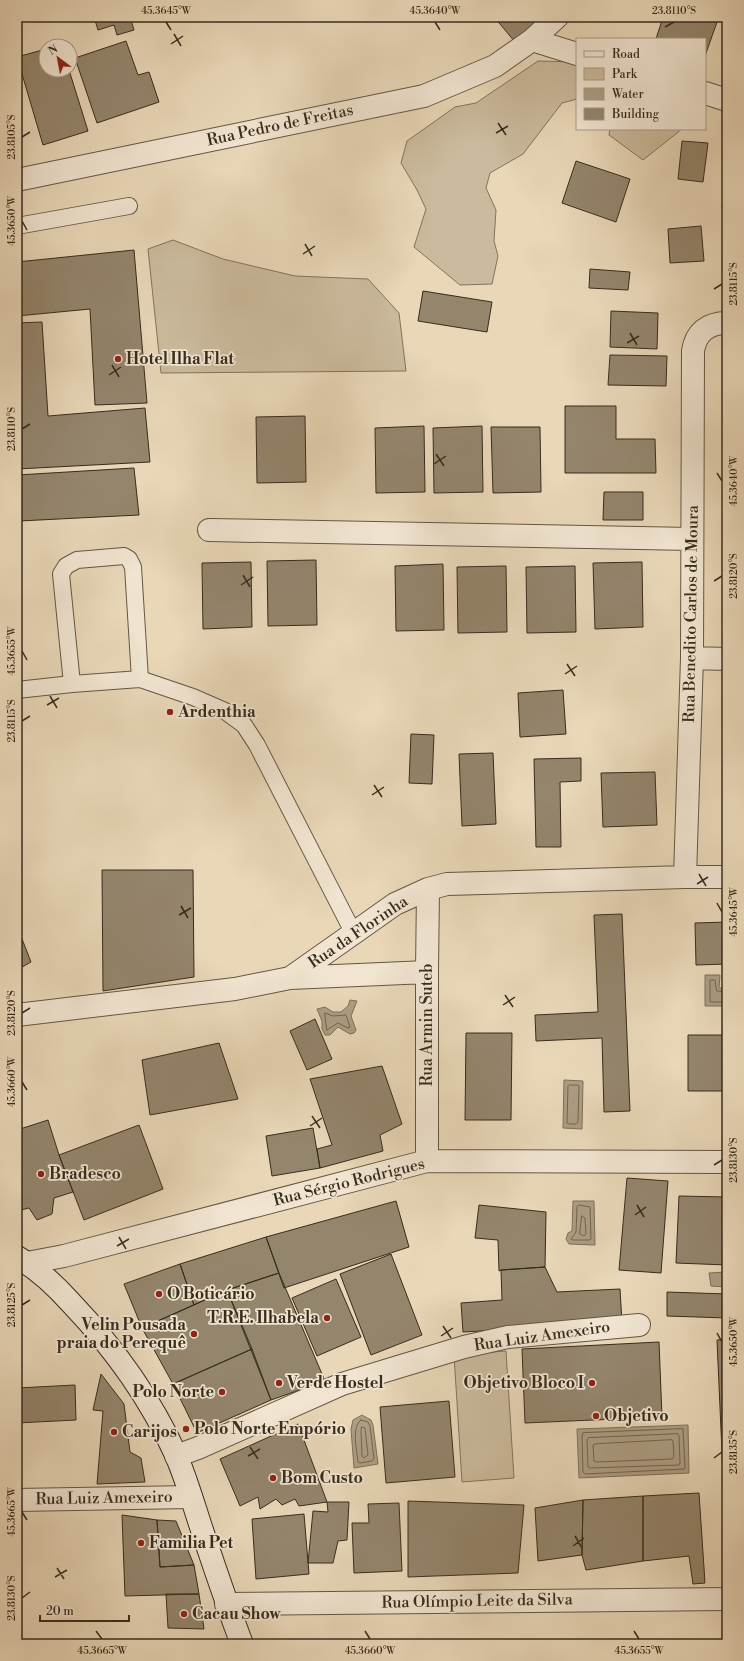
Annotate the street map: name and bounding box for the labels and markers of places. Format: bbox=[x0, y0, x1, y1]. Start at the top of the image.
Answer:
place label: Hotel Ilha Flat bbox=[126, 349, 234, 369]
marker: Hotel Ilha Flat bbox=[113, 354, 123, 364]
place label: Ardenthia bbox=[177, 702, 256, 722]
marker: Ardenthia bbox=[165, 707, 175, 717]
place label: Bradesco bbox=[49, 1164, 121, 1184]
marker: Bradesco bbox=[36, 1169, 46, 1179]
place label: O Boticário bbox=[167, 1284, 255, 1304]
marker: O Boticário bbox=[154, 1289, 164, 1299]
place label: T.R.E. Ilhabela bbox=[207, 1308, 319, 1328]
marker: T.R.E. Ilhabela bbox=[322, 1313, 332, 1323]
place label: Velin Pousada praia do Perequê bbox=[57, 1315, 186, 1353]
marker: Velin Pousada praia do Perequê bbox=[189, 1329, 199, 1339]
place label: Verde Hostel bbox=[286, 1373, 384, 1393]
place label: Objetivo Bloco I bbox=[463, 1373, 584, 1393]
marker: Verde Hostel bbox=[274, 1378, 284, 1388]
marker: Objetivo Bloco I bbox=[587, 1378, 597, 1388]
place label: Polo Norte bbox=[133, 1382, 214, 1402]
marker: Polo Norte bbox=[217, 1387, 227, 1397]
place label: Objetivo bbox=[604, 1406, 669, 1426]
marker: Objetivo bbox=[591, 1411, 601, 1421]
place label: Polo Norte Empório bbox=[194, 1419, 346, 1439]
place label: Carijos bbox=[122, 1422, 177, 1442]
marker: Polo Norte Empório bbox=[181, 1424, 191, 1434]
marker: Carijos bbox=[109, 1427, 119, 1437]
place label: Bom Custo bbox=[281, 1468, 363, 1488]
marker: Bom Custo bbox=[268, 1473, 278, 1483]
place label: Familia Pet bbox=[149, 1533, 234, 1553]
marker: Familia Pet bbox=[136, 1538, 146, 1548]
place label: Cacau Show bbox=[192, 1604, 282, 1624]
marker: Cacau Show bbox=[179, 1609, 189, 1619]

